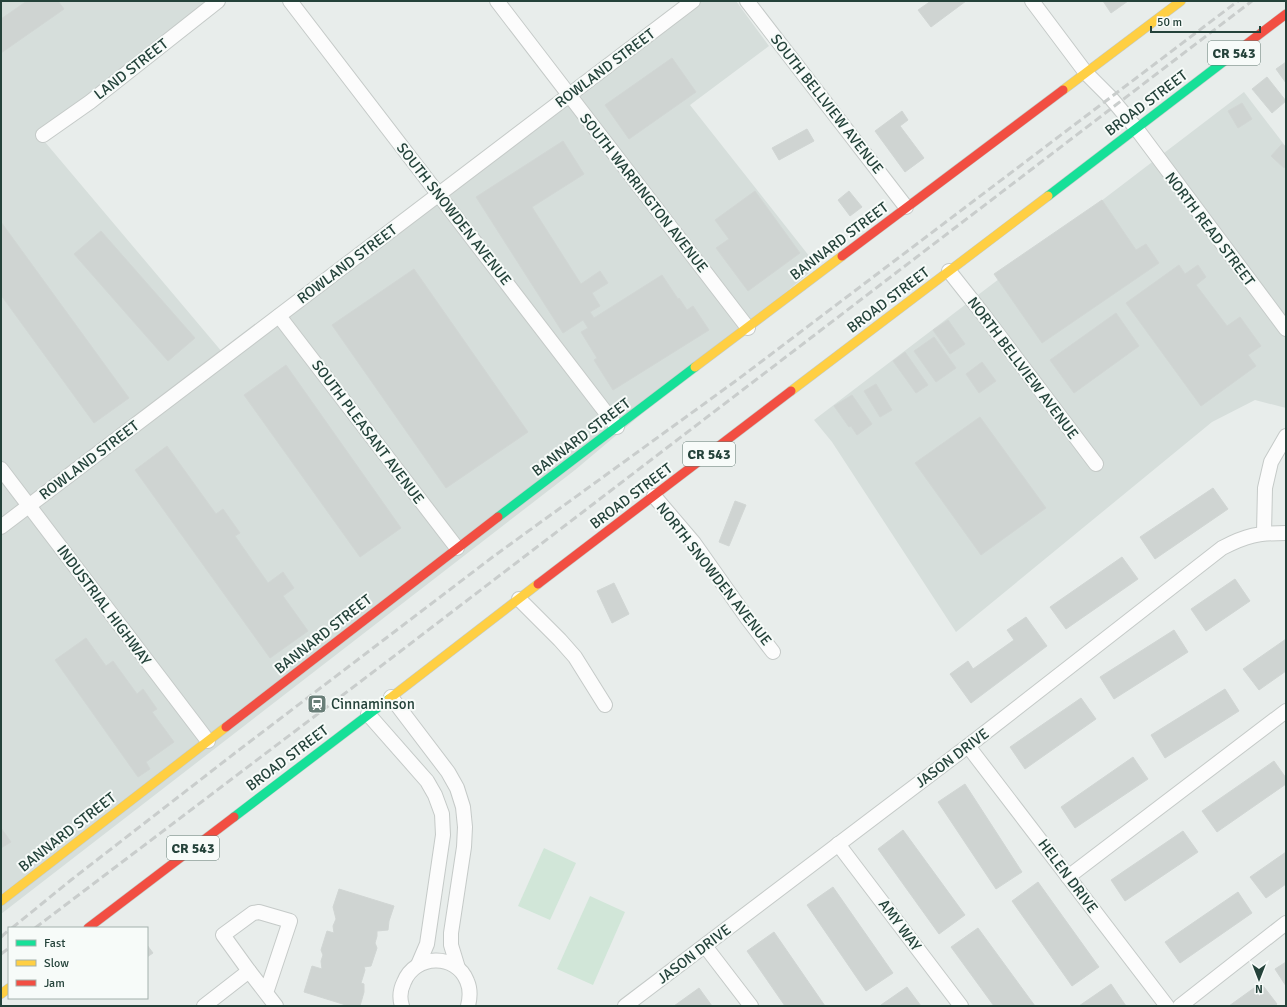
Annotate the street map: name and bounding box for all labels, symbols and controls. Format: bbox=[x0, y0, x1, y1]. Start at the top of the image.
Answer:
scale bar bbox=[1151, 8, 1260, 34]
text: 50 m bbox=[1157, 15, 1182, 30]
street label: ROWLAND STREET bbox=[552, 24, 659, 111]
street label: SOUTH BELLVIEW AVENUE bbox=[767, 30, 887, 178]
street label: LAND STREET bbox=[90, 34, 172, 103]
road number: CR 543 bbox=[1208, 41, 1260, 65]
street label: BROAD STREET bbox=[1101, 66, 1191, 140]
street label: SOUTH WARRINGTON AVENUE bbox=[576, 110, 712, 276]
street label: SOUTH SNOWDEN AVENUE bbox=[393, 139, 515, 289]
street label: NORTH READ STREET bbox=[1161, 168, 1259, 290]
street label: BANNARD STREET bbox=[786, 198, 892, 284]
street label: ROWLAND STREET bbox=[294, 220, 401, 307]
street label: BROAD STREET bbox=[843, 263, 933, 337]
street label: NORTH BELLVIEW AVENUE bbox=[964, 293, 1082, 443]
street label: SOUTH PLEASANT AVENUE bbox=[308, 357, 428, 507]
street label: BANNARD STREET bbox=[528, 394, 634, 480]
street label: ROWLAND STREET bbox=[36, 416, 143, 503]
road number: CR 543 bbox=[683, 442, 735, 466]
street label: BROAD STREET bbox=[586, 459, 676, 533]
street label: NORTH SNOWDEN AVENUE bbox=[653, 499, 775, 649]
street label: INDUSTRIAL HIGHWAY bbox=[53, 541, 155, 669]
street label: BANNARD STREET bbox=[271, 590, 376, 678]
station icon: Cinnaminson bbox=[306, 693, 328, 715]
place label: Cinnaminson bbox=[331, 695, 415, 713]
street label: BROAD STREET bbox=[242, 721, 332, 795]
street label: JASON DRIVE bbox=[912, 724, 992, 792]
street label: BANNARD STREET bbox=[15, 788, 120, 876]
street label: HELEN DRIVE bbox=[1034, 835, 1102, 917]
road number: CR 543 bbox=[167, 836, 219, 860]
street label: AMY WAY bbox=[875, 896, 926, 955]
street label: JASON DRIVE bbox=[654, 920, 734, 988]
legend bbox=[8, 927, 148, 999]
text: Fast bbox=[44, 936, 65, 951]
text: Slow bbox=[44, 956, 69, 971]
north arrow bbox=[1239, 959, 1279, 999]
text: Jam bbox=[44, 976, 65, 991]
text: N bbox=[1255, 982, 1263, 995]

